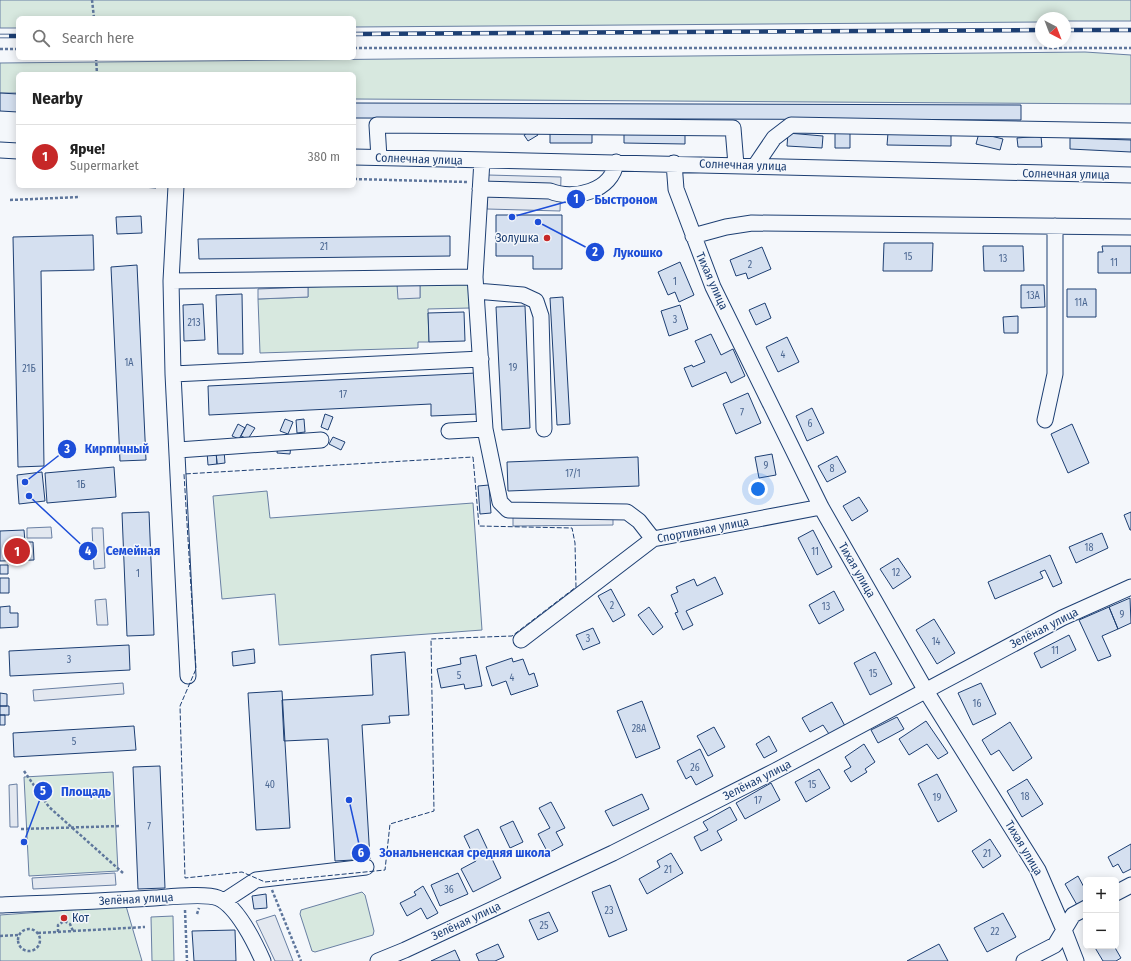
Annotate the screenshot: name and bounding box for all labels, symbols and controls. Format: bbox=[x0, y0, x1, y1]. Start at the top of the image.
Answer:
north arrow bbox=[1035, 12, 1071, 48]
search box bbox=[16, 16, 356, 60]
icon: search bbox=[30, 27, 52, 49]
text: Search here bbox=[62, 29, 134, 47]
text: Nearby bbox=[32, 88, 83, 109]
text: Ярче! bbox=[70, 140, 105, 158]
text: 1 bbox=[42, 149, 48, 164]
text: 380 m bbox=[308, 149, 340, 164]
street label: Солнечная улица bbox=[375, 150, 463, 168]
street label: Солнечная улица bbox=[699, 156, 787, 174]
text: Supermarket bbox=[70, 158, 139, 173]
street label: Солнечная улица bbox=[1022, 166, 1110, 182]
callout: Быстроном bbox=[566, 187, 665, 212]
text: 1 bbox=[573, 192, 579, 206]
text: Быстроном bbox=[594, 192, 658, 207]
place label: Золушка bbox=[496, 231, 539, 245]
marker: Золушка bbox=[542, 233, 552, 243]
callout: Лукошко bbox=[585, 240, 671, 265]
house number: 21 bbox=[320, 241, 328, 253]
text: 2 bbox=[591, 245, 598, 259]
text: Лукошко bbox=[613, 245, 663, 260]
street label: Тихая улица bbox=[693, 250, 731, 312]
house number: 15 bbox=[904, 251, 913, 263]
house number: 13 bbox=[999, 253, 1008, 265]
house number: 11 bbox=[1110, 257, 1118, 269]
house number: 2 bbox=[748, 259, 753, 271]
house number: 1 bbox=[673, 276, 677, 288]
house number: 13А bbox=[1026, 290, 1041, 302]
house number: 11А bbox=[1075, 297, 1088, 309]
house number: 3 bbox=[673, 314, 678, 326]
house number: 21З bbox=[188, 317, 201, 329]
house number: 4 bbox=[781, 349, 786, 361]
house number: 1А bbox=[124, 357, 134, 369]
house number: 19 bbox=[509, 362, 518, 374]
house number: 21Б bbox=[22, 363, 36, 375]
house number: 17 bbox=[339, 389, 347, 401]
house number: 7 bbox=[740, 407, 744, 419]
house number: 6 bbox=[808, 418, 813, 430]
callout: Кирпичный bbox=[57, 436, 157, 461]
text: Кирпичный bbox=[85, 441, 149, 456]
text: 3 bbox=[63, 442, 70, 456]
house number: 9 bbox=[764, 460, 769, 472]
house number: 8 bbox=[830, 463, 835, 475]
house number: 17/1 bbox=[565, 468, 581, 480]
house number: 1Б bbox=[76, 479, 86, 491]
your location bbox=[748, 479, 768, 499]
street label: Спортивная улица bbox=[656, 514, 750, 546]
pin: 1 bbox=[4, 536, 30, 566]
callout: Семейная bbox=[78, 538, 168, 563]
street label: Тихая улица bbox=[836, 540, 878, 600]
house number: 18 bbox=[1085, 542, 1093, 554]
text: Семейная bbox=[106, 543, 160, 558]
text: 4 bbox=[85, 544, 91, 558]
house number: 11 bbox=[811, 546, 819, 558]
house number: 12 bbox=[892, 567, 901, 579]
house number: 1 bbox=[136, 568, 140, 580]
house number: 2 bbox=[610, 600, 615, 612]
house number: 13 bbox=[822, 601, 831, 613]
street label: Зелёная улица bbox=[1008, 605, 1081, 651]
house number: 9 bbox=[1120, 609, 1125, 621]
house number: 3 bbox=[586, 633, 591, 645]
house number: 14 bbox=[932, 636, 941, 648]
house number: 11 bbox=[1051, 645, 1059, 657]
house number: 3 bbox=[67, 654, 72, 666]
house number: 15 bbox=[869, 668, 878, 680]
house number: 5 bbox=[457, 670, 462, 682]
house number: 4 bbox=[510, 672, 515, 684]
house number: 16 bbox=[973, 698, 981, 710]
house number: 28А bbox=[632, 723, 647, 735]
house number: 5 bbox=[72, 736, 77, 748]
street label: Зелёная улица bbox=[721, 757, 794, 803]
house number: 26 bbox=[690, 762, 700, 774]
callout: Площадь bbox=[33, 779, 119, 804]
house number: 40 bbox=[265, 779, 275, 791]
house number: 15 bbox=[808, 779, 817, 791]
text: 5 bbox=[40, 784, 46, 798]
text: Площадь bbox=[61, 784, 111, 799]
house number: 18 bbox=[1021, 791, 1029, 803]
house number: 19 bbox=[933, 792, 942, 804]
house number: 17 bbox=[754, 795, 762, 807]
street label: Тихая улица bbox=[1002, 818, 1046, 878]
house number: 7 bbox=[147, 821, 151, 833]
callout: Зональненская средняя школа bbox=[351, 840, 559, 865]
text: Зональненская средняя школа bbox=[378, 845, 551, 860]
text: 6 bbox=[358, 846, 364, 860]
house number: 21 bbox=[983, 848, 991, 860]
house number: 21 bbox=[664, 864, 672, 876]
map controls bbox=[1083, 877, 1119, 949]
button: + bbox=[1083, 877, 1119, 913]
house number: 36 bbox=[444, 884, 454, 896]
street label: Зелёная улица bbox=[98, 890, 174, 908]
street label: Зелёная улица bbox=[429, 899, 503, 943]
house number: 23 bbox=[605, 905, 614, 917]
place label: Кот bbox=[72, 911, 89, 925]
marker: Кот bbox=[59, 913, 69, 923]
button: − bbox=[1083, 913, 1119, 949]
house number: 25 bbox=[540, 920, 549, 932]
house number: 22 bbox=[991, 926, 1000, 938]

